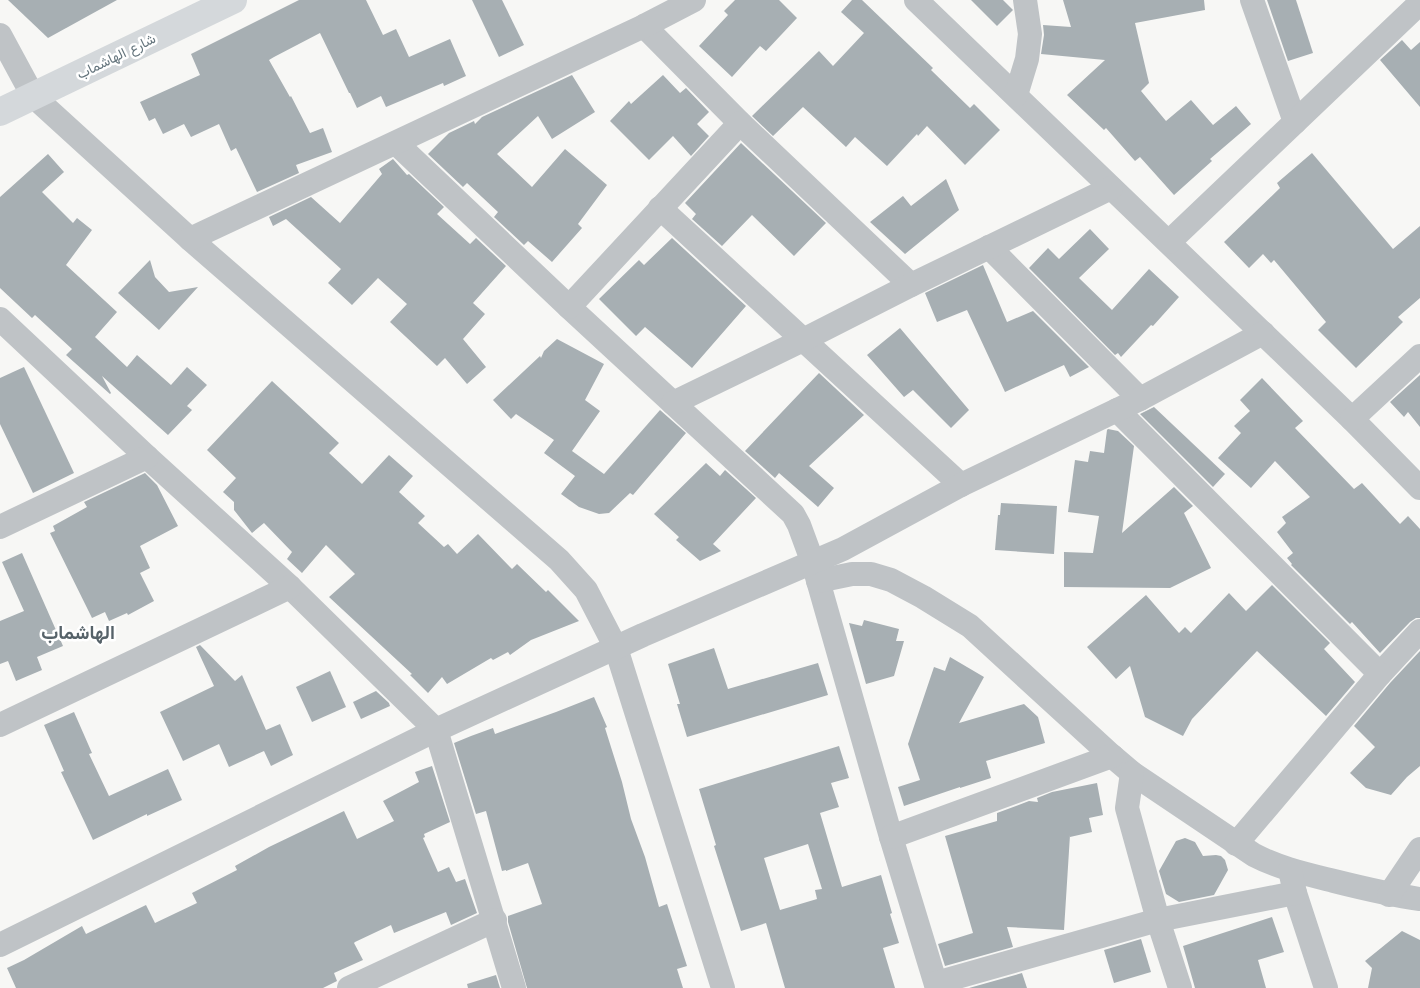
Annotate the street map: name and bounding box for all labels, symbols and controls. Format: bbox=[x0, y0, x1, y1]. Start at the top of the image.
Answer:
street label: شارع الهاشماب bbox=[74, 30, 159, 85]
district label: الهاشماب bbox=[41, 621, 115, 644]

